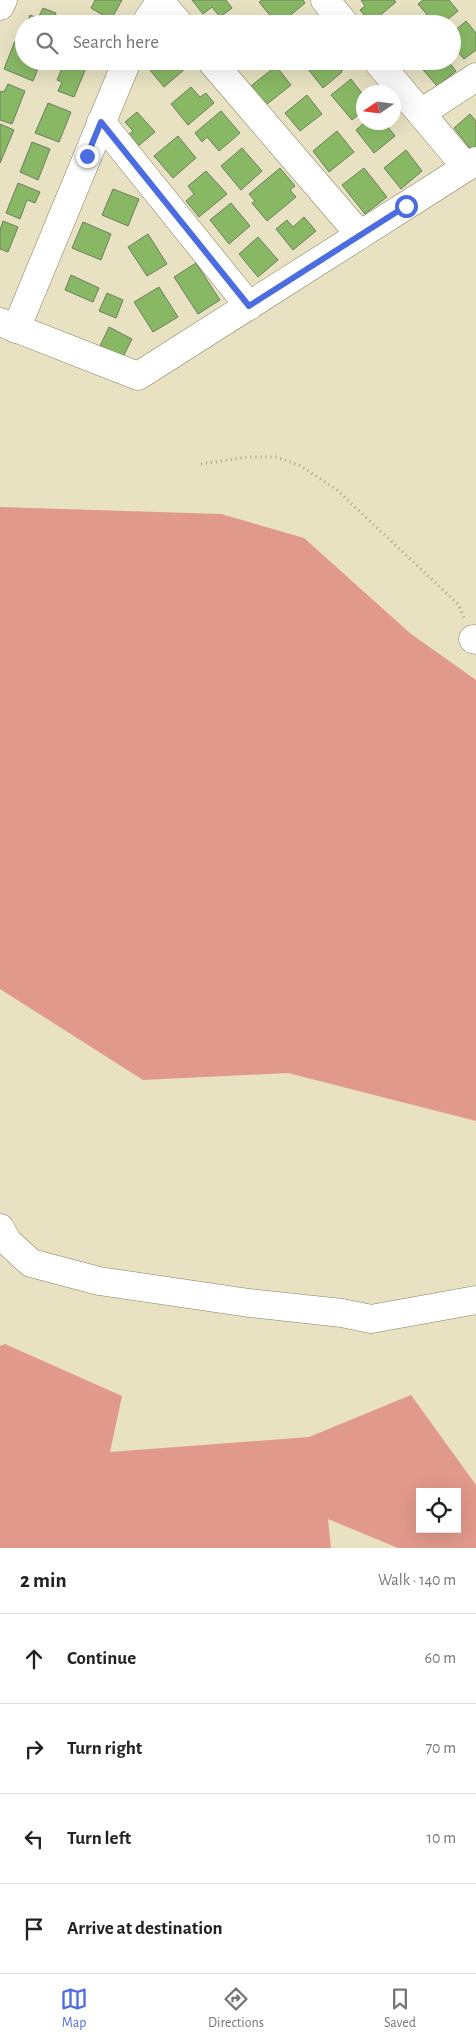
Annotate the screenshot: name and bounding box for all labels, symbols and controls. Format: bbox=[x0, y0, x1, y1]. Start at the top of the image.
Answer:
search box bbox=[15, 15, 461, 70]
icon: search bbox=[33, 29, 61, 57]
text: Search here bbox=[73, 33, 159, 52]
north arrow bbox=[356, 85, 401, 130]
route end bbox=[76, 145, 99, 168]
route start bbox=[395, 195, 418, 218]
map controls bbox=[416, 1488, 461, 1533]
button: locate bbox=[416, 1488, 461, 1533]
text: 2 min bbox=[20, 1570, 67, 1591]
text: Walk · 140 m bbox=[378, 1572, 456, 1588]
icon: ahead bbox=[20, 1645, 48, 1673]
text: Continue bbox=[67, 1649, 136, 1668]
text: 60 m bbox=[425, 1650, 456, 1666]
icon: right bbox=[20, 1735, 48, 1763]
text: Turn right bbox=[67, 1739, 142, 1758]
text: 70 m bbox=[425, 1740, 456, 1756]
icon: left bbox=[20, 1825, 48, 1853]
text: Turn left bbox=[67, 1829, 131, 1848]
text: 10 m bbox=[427, 1830, 456, 1846]
icon: arrive bbox=[20, 1915, 48, 1943]
text: Arrive at destination bbox=[67, 1919, 223, 1938]
tab: Map bbox=[60, 1985, 88, 2032]
tab: Directions bbox=[208, 1985, 264, 2032]
tab: Saved bbox=[384, 1985, 416, 2032]

